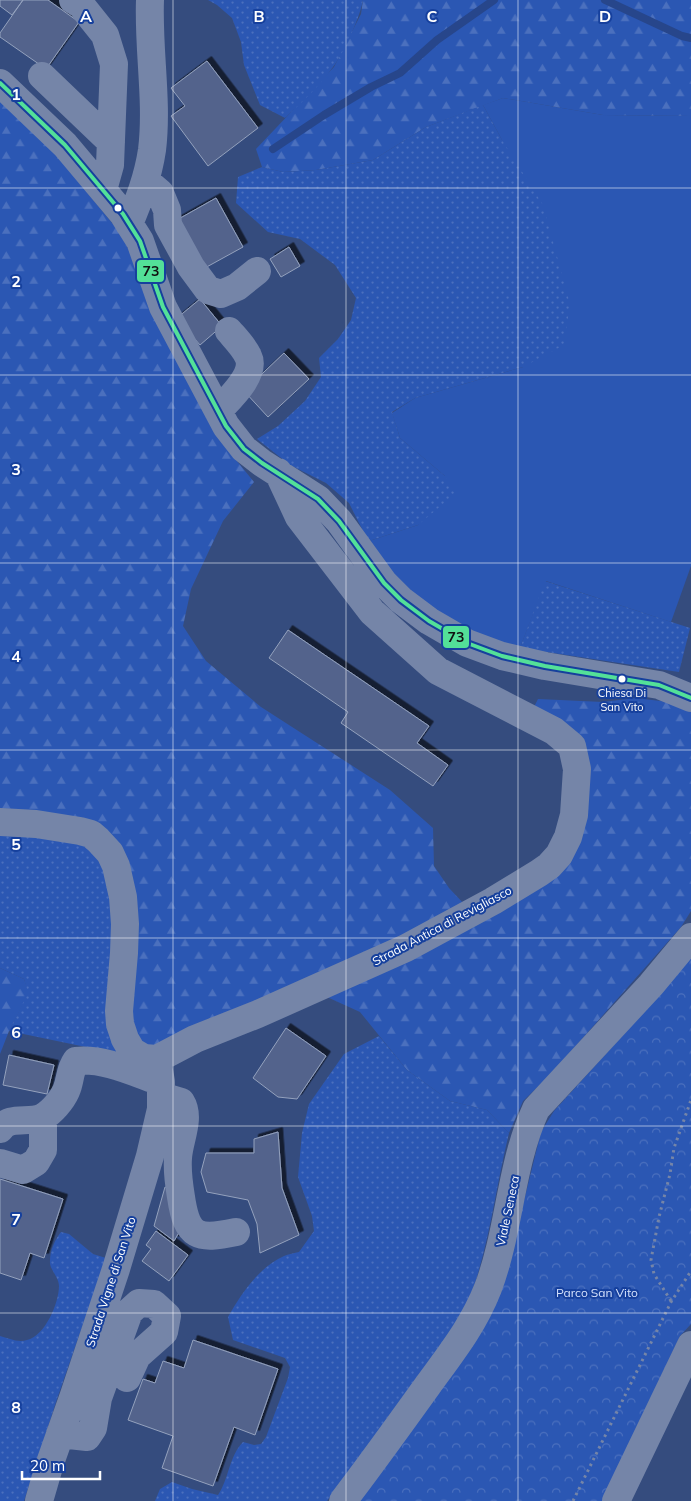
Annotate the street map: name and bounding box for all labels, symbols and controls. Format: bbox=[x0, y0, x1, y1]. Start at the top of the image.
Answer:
text: A bbox=[80, 6, 92, 26]
text: B bbox=[253, 6, 265, 26]
text: C bbox=[427, 6, 438, 26]
text: D bbox=[599, 6, 611, 26]
text: 1 bbox=[11, 84, 21, 104]
unlabelled marker bbox=[113, 203, 123, 213]
line badge: 73 bbox=[136, 259, 165, 283]
text: 73 bbox=[143, 262, 159, 280]
text: 2 bbox=[11, 271, 21, 291]
text: 3 bbox=[11, 459, 21, 479]
line badge: 73 bbox=[442, 625, 470, 649]
text: 73 bbox=[448, 628, 464, 646]
text: 4 bbox=[11, 646, 21, 666]
marker: Chiesa Di San Vito bbox=[617, 674, 627, 684]
place label: Chiesa Di San Vito bbox=[598, 686, 646, 714]
text: 5 bbox=[11, 834, 21, 854]
street label: Strada Antica di Revigliasco bbox=[370, 882, 514, 969]
text: 6 bbox=[11, 1022, 21, 1042]
street label: Viale Seneca bbox=[493, 1174, 522, 1247]
text: 7 bbox=[11, 1209, 21, 1229]
street label: Strada Vigne di San Vito bbox=[82, 1215, 139, 1349]
park label: Parco San Vito bbox=[556, 1285, 638, 1300]
text: 8 bbox=[11, 1397, 21, 1417]
scale bar bbox=[22, 1448, 100, 1480]
text: 20 m bbox=[30, 1456, 65, 1475]

